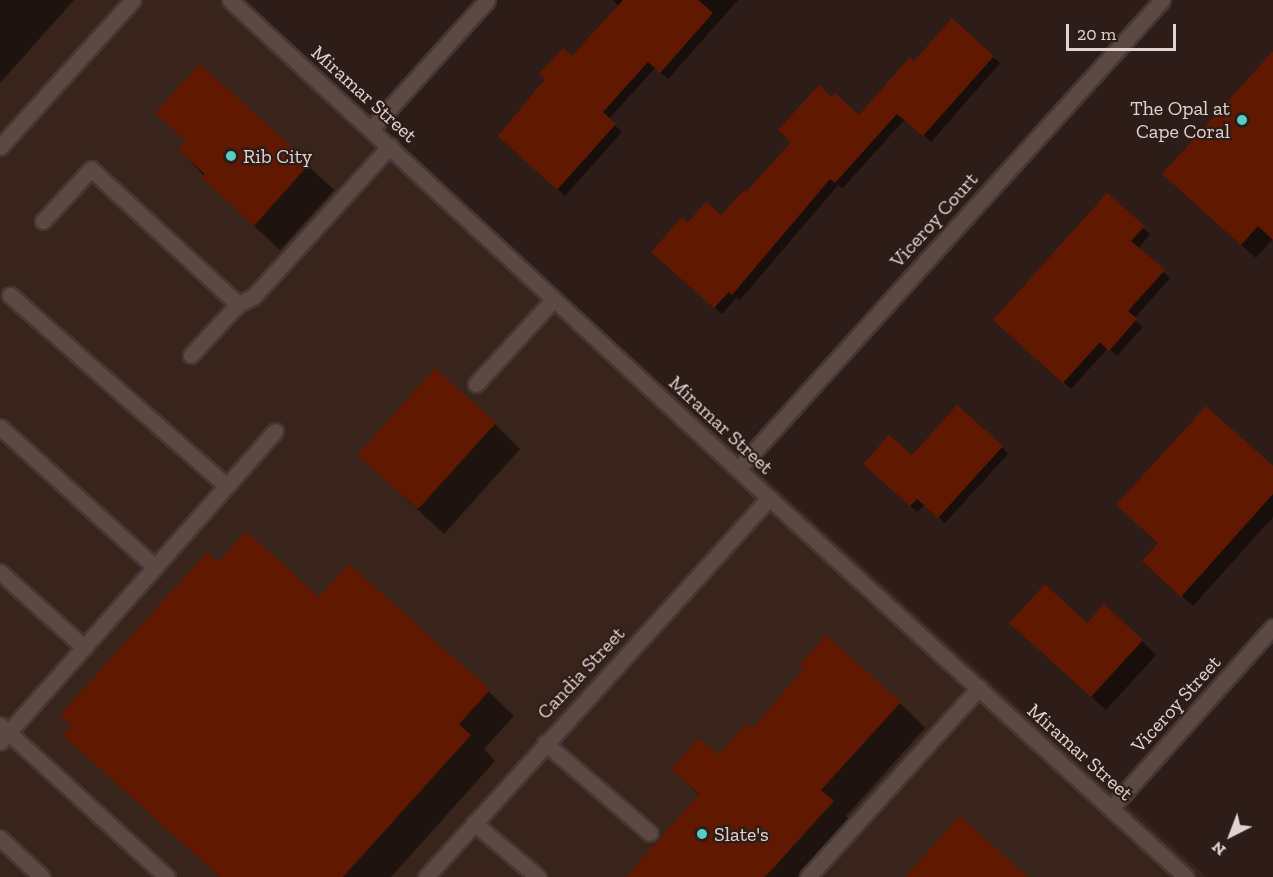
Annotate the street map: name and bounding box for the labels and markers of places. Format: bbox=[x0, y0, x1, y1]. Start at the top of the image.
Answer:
place label: The Opal at Cape Coral bbox=[1130, 96, 1230, 143]
marker: The Opal at Cape Coral bbox=[1235, 113, 1249, 127]
place label: Rib City bbox=[243, 144, 312, 168]
marker: Rib City bbox=[224, 149, 238, 163]
place label: Slate's bbox=[714, 822, 769, 846]
marker: Slate's bbox=[695, 827, 709, 841]

